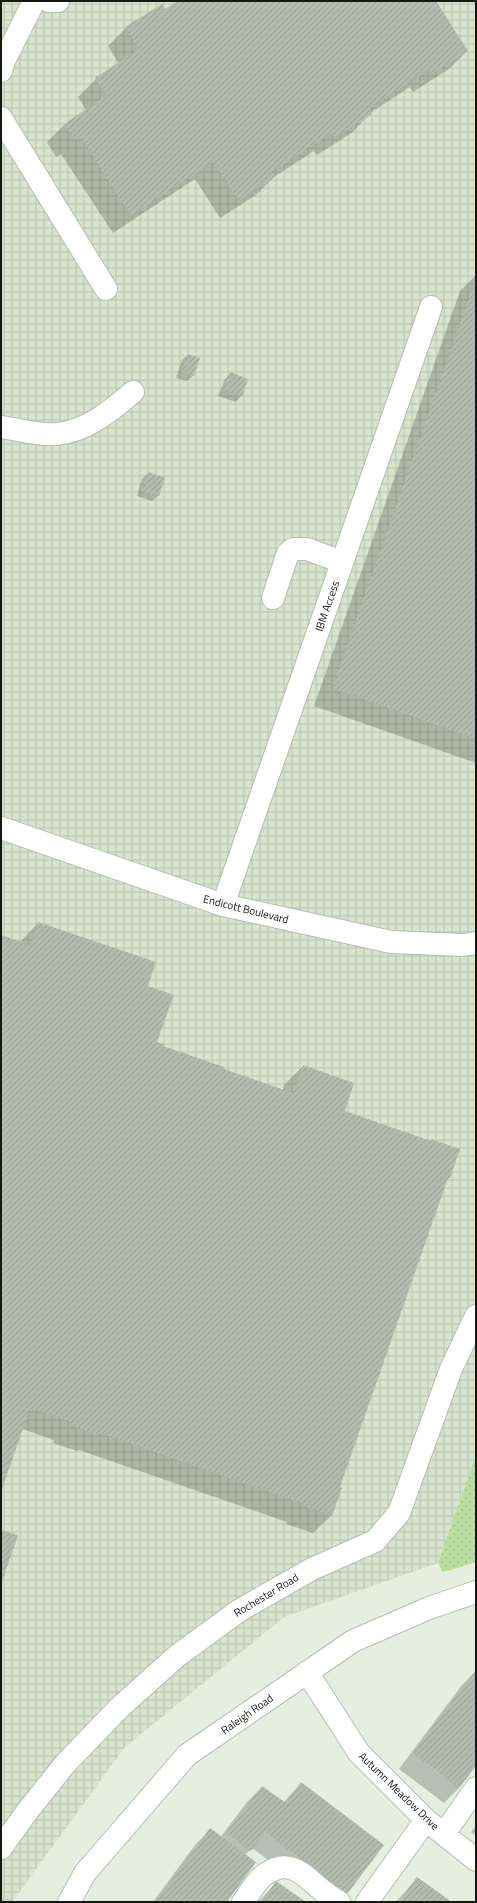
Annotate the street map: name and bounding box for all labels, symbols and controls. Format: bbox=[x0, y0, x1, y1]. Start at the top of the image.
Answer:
street label: IBM Access bbox=[311, 578, 343, 634]
street label: Endicott Boulevard bbox=[202, 891, 291, 927]
street label: Rochester Road bbox=[230, 1569, 302, 1621]
street label: Raleigh Road bbox=[218, 1690, 277, 1738]
street label: Autumn Meadow Drive bbox=[355, 1748, 443, 1834]

